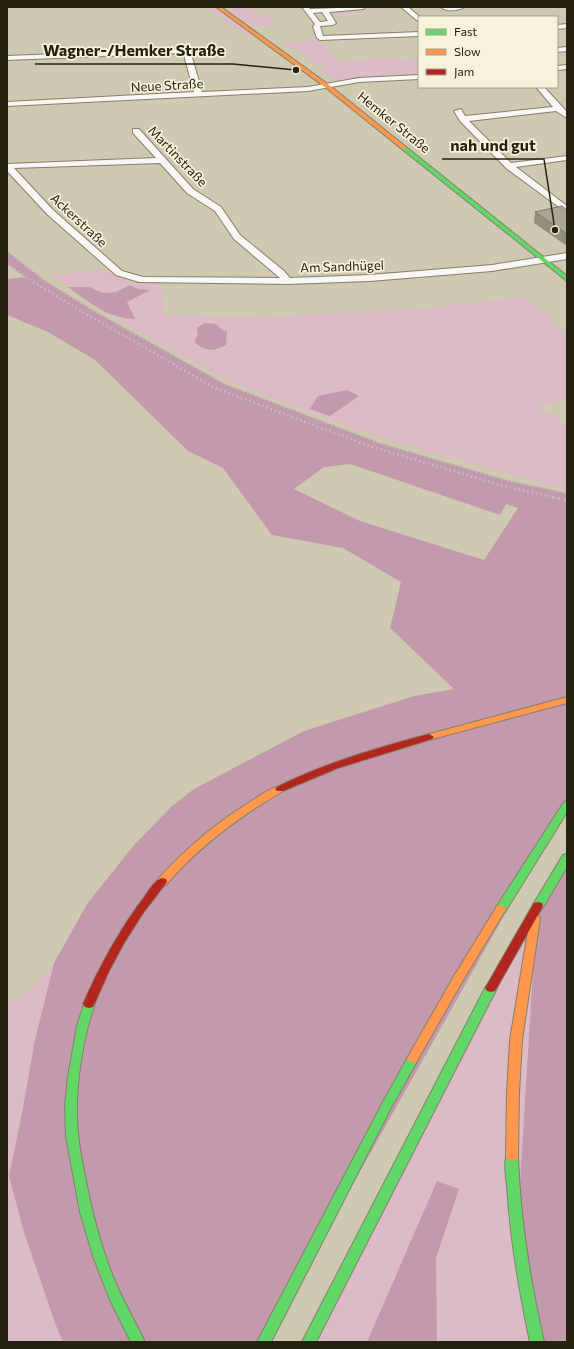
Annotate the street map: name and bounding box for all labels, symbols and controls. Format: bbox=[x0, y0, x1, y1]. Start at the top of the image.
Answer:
legend bbox=[418, 16, 558, 88]
text: Fast bbox=[454, 24, 477, 38]
callout: Wagner-/Hemker Straße bbox=[35, 36, 233, 64]
text: Wagner-/Hemker Straße bbox=[43, 40, 225, 59]
text: Slow bbox=[454, 44, 481, 58]
text: Jam bbox=[454, 64, 474, 79]
street label: Neue Straße bbox=[130, 75, 204, 95]
street label: Hemker Straße bbox=[355, 88, 434, 156]
street label: Martinstraße bbox=[145, 122, 211, 190]
callout: nah und gut bbox=[442, 131, 544, 159]
text: nah und gut bbox=[450, 135, 536, 154]
street label: Ackerstraße bbox=[47, 190, 111, 250]
street label: Am Sandhügel bbox=[300, 257, 384, 275]

